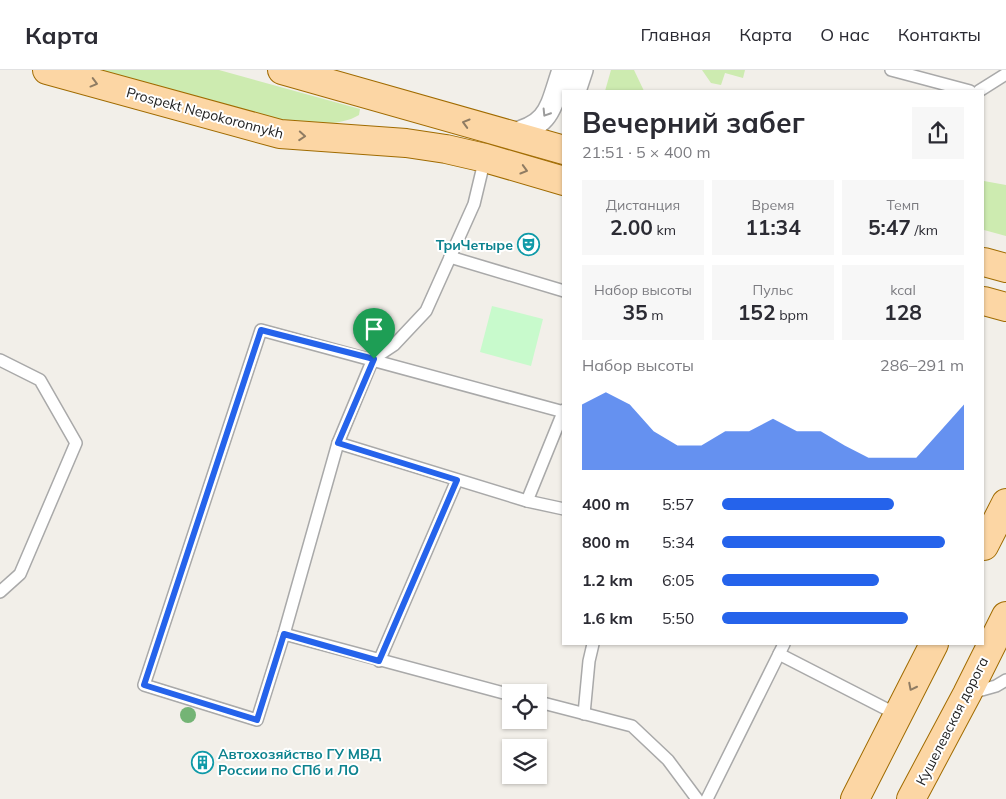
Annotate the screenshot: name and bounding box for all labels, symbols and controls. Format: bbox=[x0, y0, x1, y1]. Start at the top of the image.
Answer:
text: Карта bbox=[25, 20, 99, 50]
text: Главная bbox=[641, 23, 711, 46]
text: Карта bbox=[739, 23, 792, 46]
text: О нас bbox=[820, 23, 870, 46]
text: Контакты bbox=[898, 23, 981, 46]
one-way arrow bbox=[89, 77, 98, 88]
street label: Prospekt Nepokoronnykh bbox=[124, 83, 286, 143]
text: Вечерний забег bbox=[582, 105, 805, 140]
one-way arrow bbox=[543, 107, 552, 117]
button: share bbox=[912, 107, 964, 159]
one-way arrow bbox=[463, 118, 471, 128]
one-way arrow bbox=[298, 130, 306, 141]
text: 21:51 · 5 × 400 m bbox=[582, 142, 711, 162]
one-way arrow bbox=[520, 164, 528, 174]
text: Дистанция bbox=[606, 196, 680, 214]
text: Время bbox=[752, 196, 794, 214]
text: Темп bbox=[887, 196, 919, 214]
text: 2.00 bbox=[610, 214, 653, 240]
text: 11:34 bbox=[745, 214, 801, 240]
text: 5:47 bbox=[868, 214, 911, 240]
text: km bbox=[653, 221, 676, 239]
text: /km bbox=[911, 221, 938, 239]
theatre icon: ТриЧетыре bbox=[517, 233, 541, 257]
place label: ТриЧетыре bbox=[436, 236, 513, 254]
text: Набор высоты bbox=[594, 281, 692, 299]
text: Пульс bbox=[753, 281, 793, 299]
text: kcal bbox=[890, 281, 916, 299]
text: 35 bbox=[622, 299, 648, 325]
text: 152 bbox=[738, 299, 776, 325]
text: 128 bbox=[884, 299, 922, 325]
text: m bbox=[648, 306, 664, 324]
text: bpm bbox=[776, 306, 808, 324]
pin bbox=[353, 308, 395, 359]
icon: arrive bbox=[360, 315, 388, 343]
text: Набор высоты bbox=[582, 355, 694, 375]
text: 286–291 m bbox=[880, 355, 964, 375]
text: 400 m bbox=[582, 494, 630, 514]
text: 5:57 bbox=[662, 494, 694, 514]
text: 800 m bbox=[582, 532, 630, 552]
text: 5:34 bbox=[662, 532, 694, 552]
text: 1.2 km bbox=[582, 570, 633, 590]
text: 6:05 bbox=[662, 570, 694, 590]
text: 1.6 km bbox=[582, 608, 633, 628]
text: 5:50 bbox=[662, 608, 694, 628]
street label: Кушелевская дорога bbox=[912, 654, 992, 788]
one-way arrow bbox=[908, 682, 918, 691]
map controls bbox=[502, 684, 547, 784]
button: locate bbox=[502, 684, 547, 729]
button: layers bbox=[502, 739, 547, 784]
place label: Автохозяйство ГУ МВД России по СПб и ЛО bbox=[218, 745, 382, 779]
building icon: Автохозяйство ГУ МВД России по СПб и ЛО bbox=[190, 750, 214, 774]

